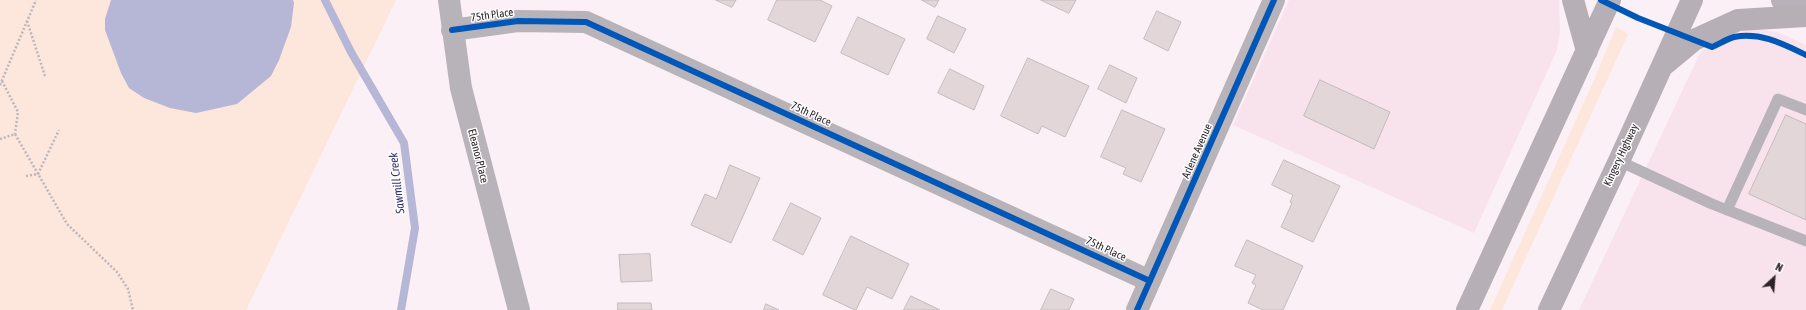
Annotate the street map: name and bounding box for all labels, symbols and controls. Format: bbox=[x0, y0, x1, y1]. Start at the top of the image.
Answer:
street label: 75th Place bbox=[470, 5, 514, 25]
street label: 75th Place bbox=[789, 99, 833, 129]
street label: Arlene Avenue bbox=[1179, 121, 1215, 181]
street label: Kingery Highway bbox=[1601, 122, 1641, 188]
street label: Eleanor Place bbox=[465, 128, 491, 184]
water label: Sawmill Creek bbox=[386, 152, 408, 214]
street label: 75th Place bbox=[1084, 234, 1128, 264]
north arrow bbox=[1754, 258, 1794, 298]
text: N bbox=[1774, 260, 1785, 274]

